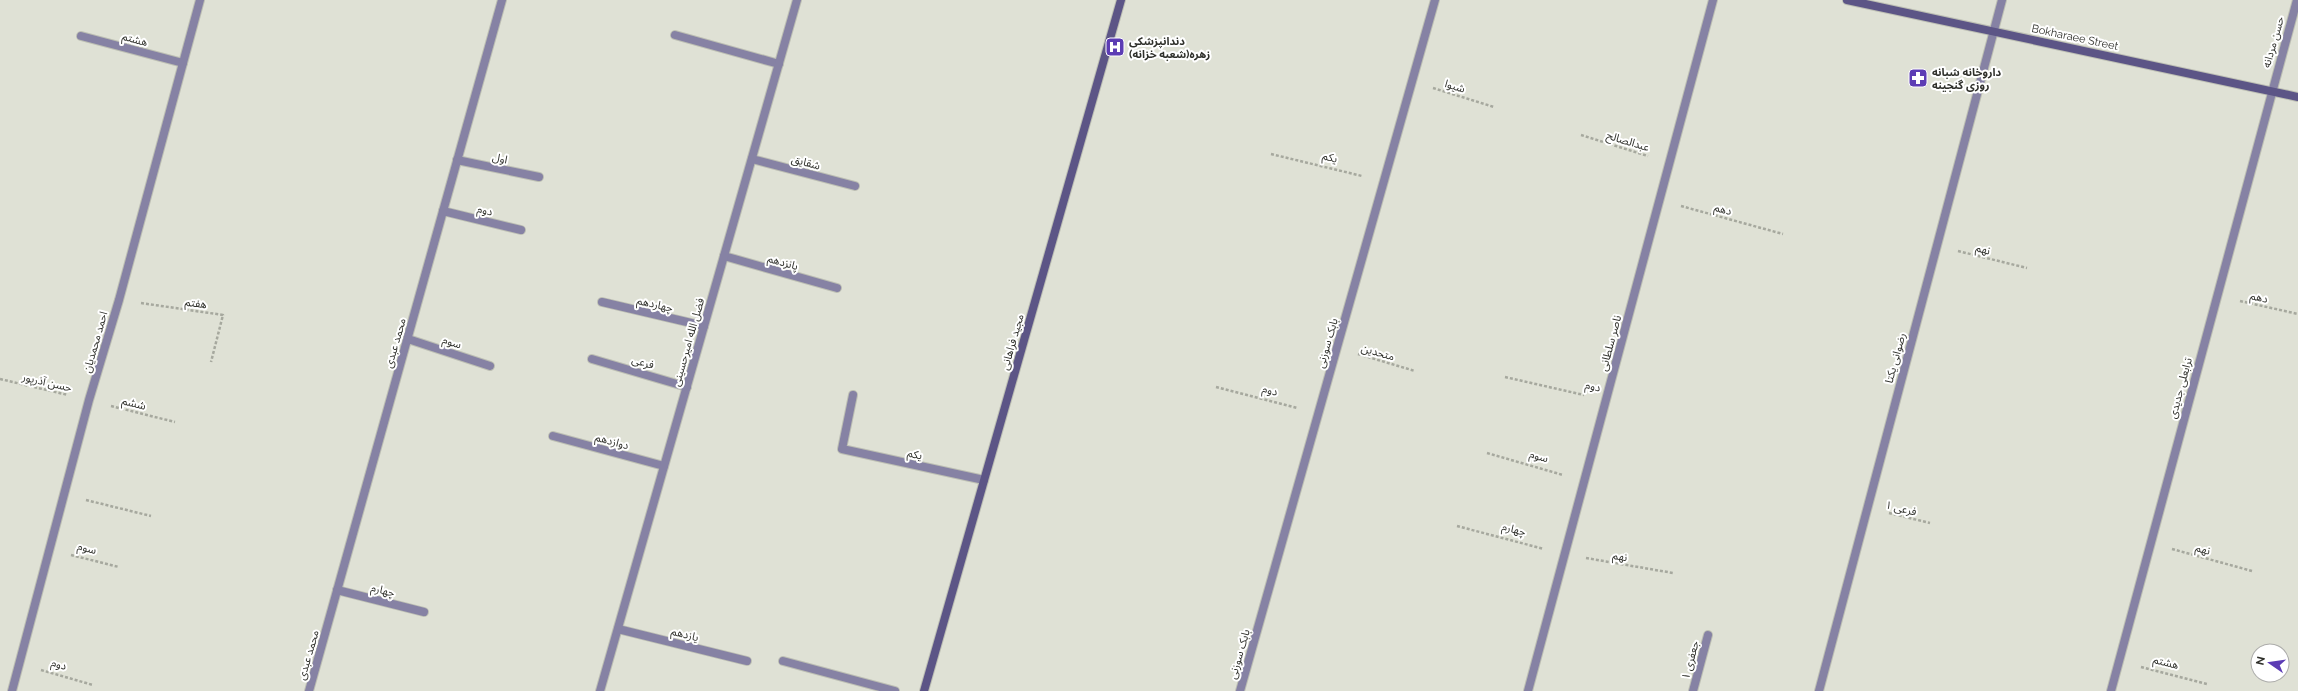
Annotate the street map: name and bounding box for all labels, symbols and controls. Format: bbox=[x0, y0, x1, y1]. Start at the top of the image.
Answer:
street label: حسن مردانه bbox=[2260, 15, 2287, 69]
street label: Bokharaee Street bbox=[2030, 22, 2120, 53]
street label: هشتم bbox=[120, 30, 149, 51]
place label: دندانپزشکی زهره(شعبه خزانه) bbox=[1129, 35, 1210, 61]
hospital icon: دندانپزشکی زهره(شعبه خزانه) bbox=[1104, 36, 1126, 58]
place label: داروخانه شبانه روزی گنجینه bbox=[1932, 66, 2001, 92]
pharmacy icon: داروخانه شبانه روزی گنجینه bbox=[1907, 67, 1929, 89]
street label: شیوا bbox=[1443, 77, 1467, 96]
street label: عبدالصالح bbox=[1604, 129, 1651, 155]
street label: یکم bbox=[1321, 149, 1339, 168]
street label: اول bbox=[491, 151, 509, 166]
street label: شقایق bbox=[790, 152, 822, 173]
street label: دهم bbox=[1712, 201, 1733, 220]
street label: دوم bbox=[476, 202, 494, 220]
street label: نهم bbox=[1974, 241, 1992, 260]
street label: پانزدهم bbox=[766, 252, 800, 275]
street label: دهم bbox=[2248, 289, 2269, 308]
street label: چهاردهم bbox=[635, 294, 675, 317]
street label: هفتم bbox=[184, 296, 208, 313]
street label: فضل الله امیرحسینی bbox=[670, 296, 707, 388]
street label: احمد محمدیان bbox=[81, 310, 110, 374]
street label: مجید فراهانی bbox=[998, 312, 1027, 372]
street label: ناصر سلطانی bbox=[1597, 314, 1624, 372]
street label: محمد عبدی bbox=[382, 316, 409, 370]
street label: بابک سوزنی bbox=[1314, 317, 1341, 370]
street label: رضوانی یکتا bbox=[1883, 332, 1908, 385]
street label: سوم bbox=[440, 333, 463, 353]
street label: متحدین bbox=[1360, 342, 1396, 364]
street label: فرعی bbox=[630, 353, 656, 372]
street label: ترابعلی جدیدی bbox=[2166, 356, 2195, 420]
street label: حسن آذرپور bbox=[19, 370, 74, 396]
street label: دوم bbox=[1584, 378, 1602, 396]
street label: دوم bbox=[1261, 382, 1279, 400]
street label: ششم bbox=[120, 394, 148, 415]
street label: دوازدهم bbox=[593, 431, 630, 454]
street label: یکم bbox=[906, 447, 924, 464]
street label: سوم bbox=[1528, 448, 1550, 466]
street label: فرعی ۱ bbox=[1884, 498, 1918, 519]
street label: چهارم bbox=[1500, 520, 1528, 540]
street label: سوم bbox=[76, 540, 98, 558]
street label: نهم bbox=[2193, 541, 2212, 560]
street label: نهم bbox=[1611, 549, 1628, 566]
street label: چهارم bbox=[369, 581, 397, 601]
street label: یازدهم bbox=[669, 625, 700, 646]
street label: محمد عبدی bbox=[295, 628, 322, 682]
street label: بابک سوزنی bbox=[1226, 628, 1253, 681]
street label: جعفری ۱ bbox=[1679, 639, 1702, 681]
north arrow bbox=[2250, 643, 2290, 683]
street label: هشتم bbox=[2151, 653, 2180, 674]
text: N bbox=[2253, 655, 2268, 666]
street label: دوم bbox=[49, 656, 68, 674]

